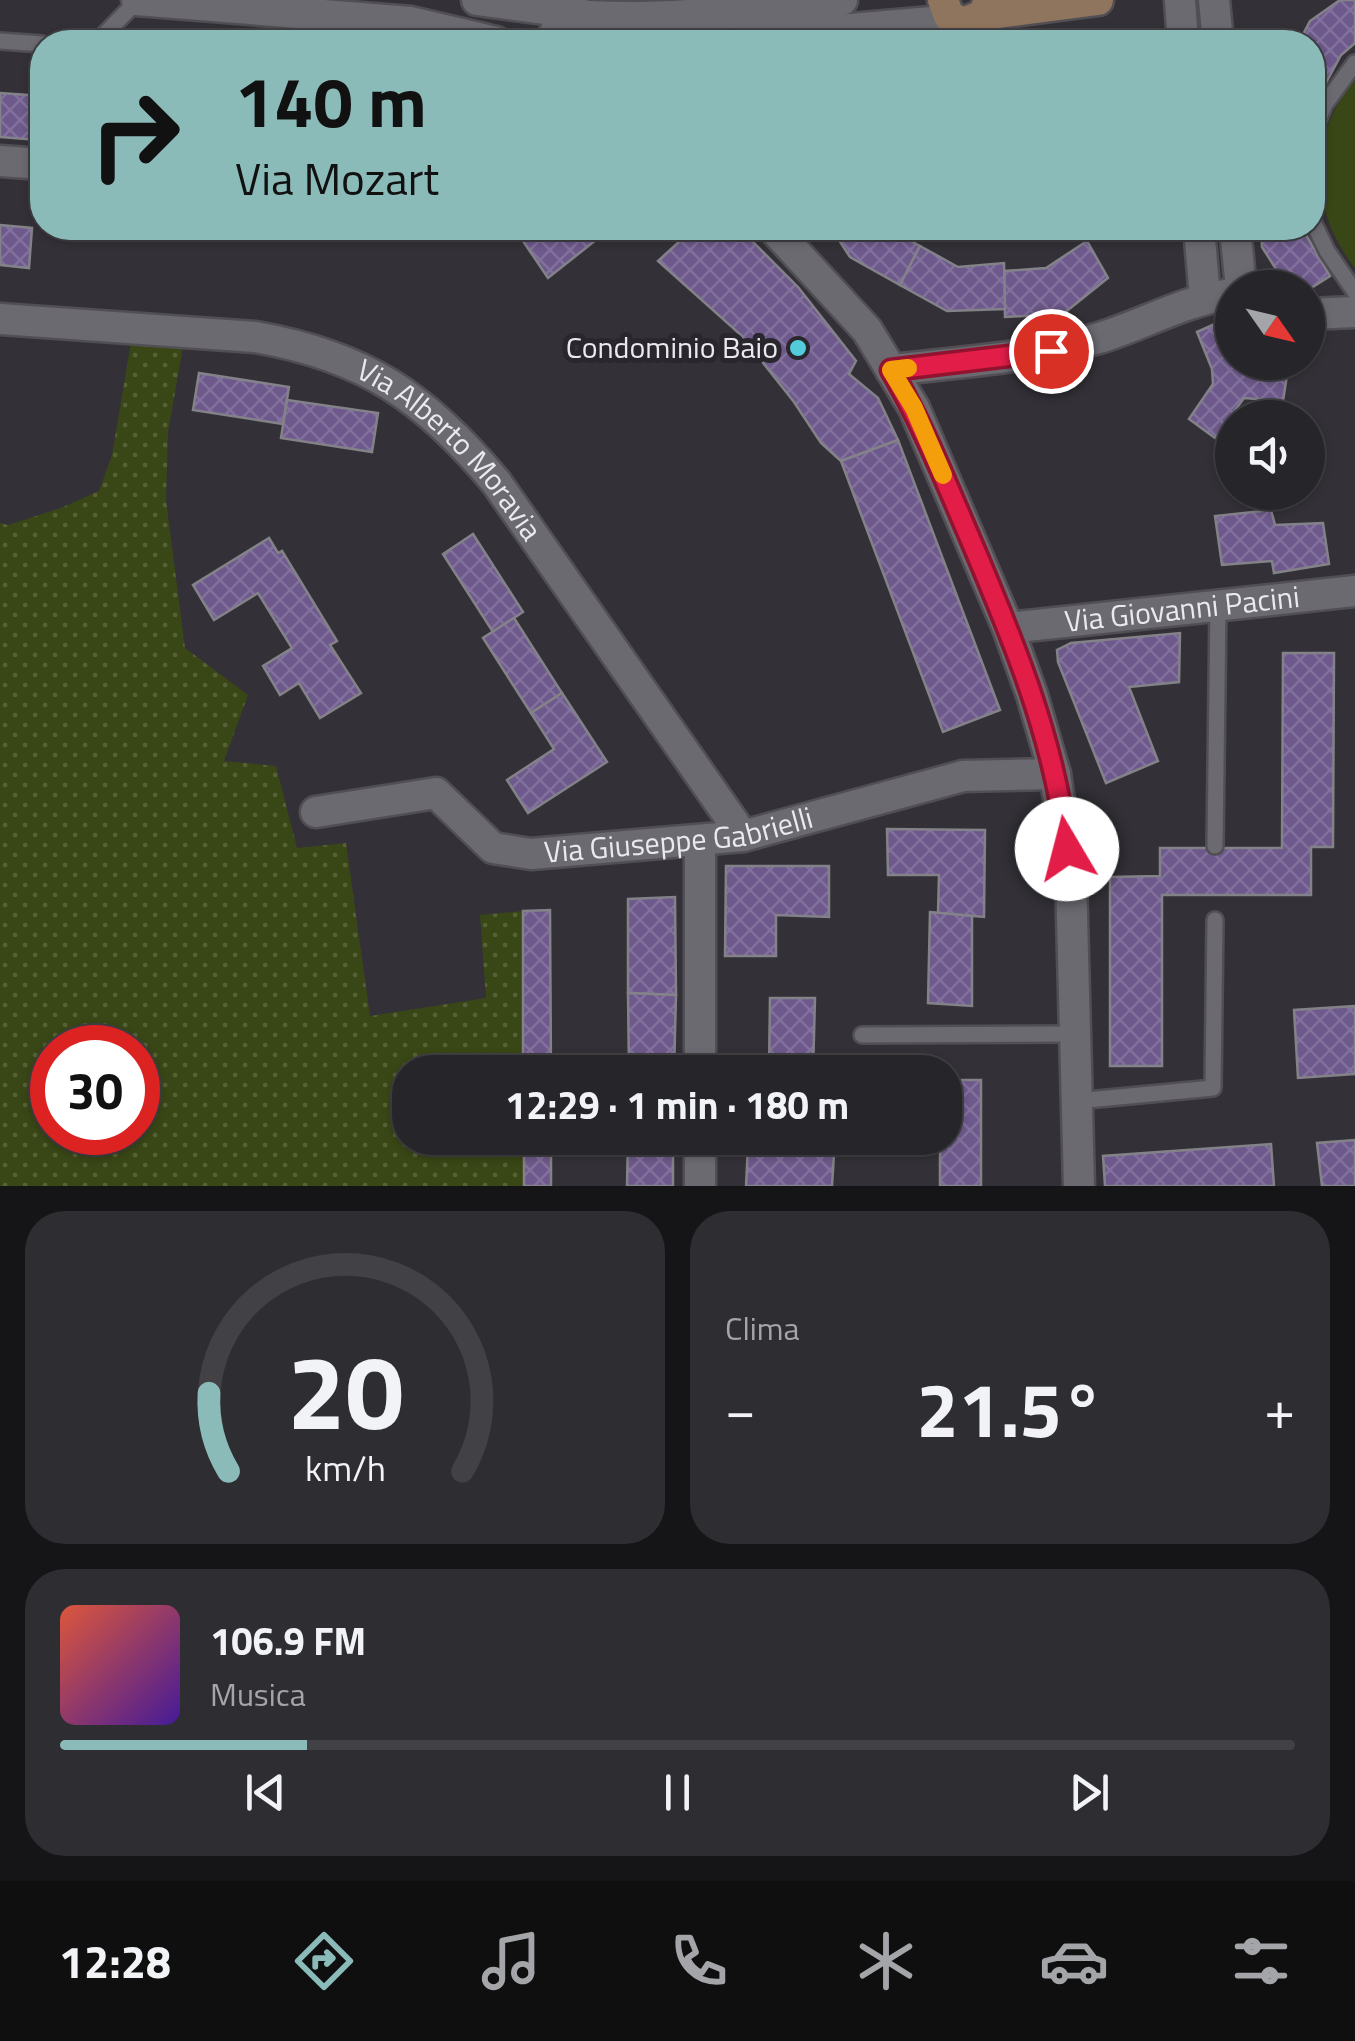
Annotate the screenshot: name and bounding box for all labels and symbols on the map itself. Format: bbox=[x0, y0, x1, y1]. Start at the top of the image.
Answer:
north arrow bbox=[1215, 270, 1325, 380]
pin bbox=[1009, 309, 1094, 394]
place label: Condominio Baio bbox=[566, 324, 778, 370]
marker: Condominio Baio bbox=[787, 337, 809, 359]
street label: Via Alberto Moravia bbox=[349, 346, 554, 550]
street label: Via Giovanni Pacini bbox=[1062, 573, 1302, 644]
street label: Via Giuseppe Gabrielli bbox=[542, 794, 818, 875]
position arrow bbox=[1015, 797, 1119, 901]
speed limit sign: 30 bbox=[30, 1025, 160, 1155]

